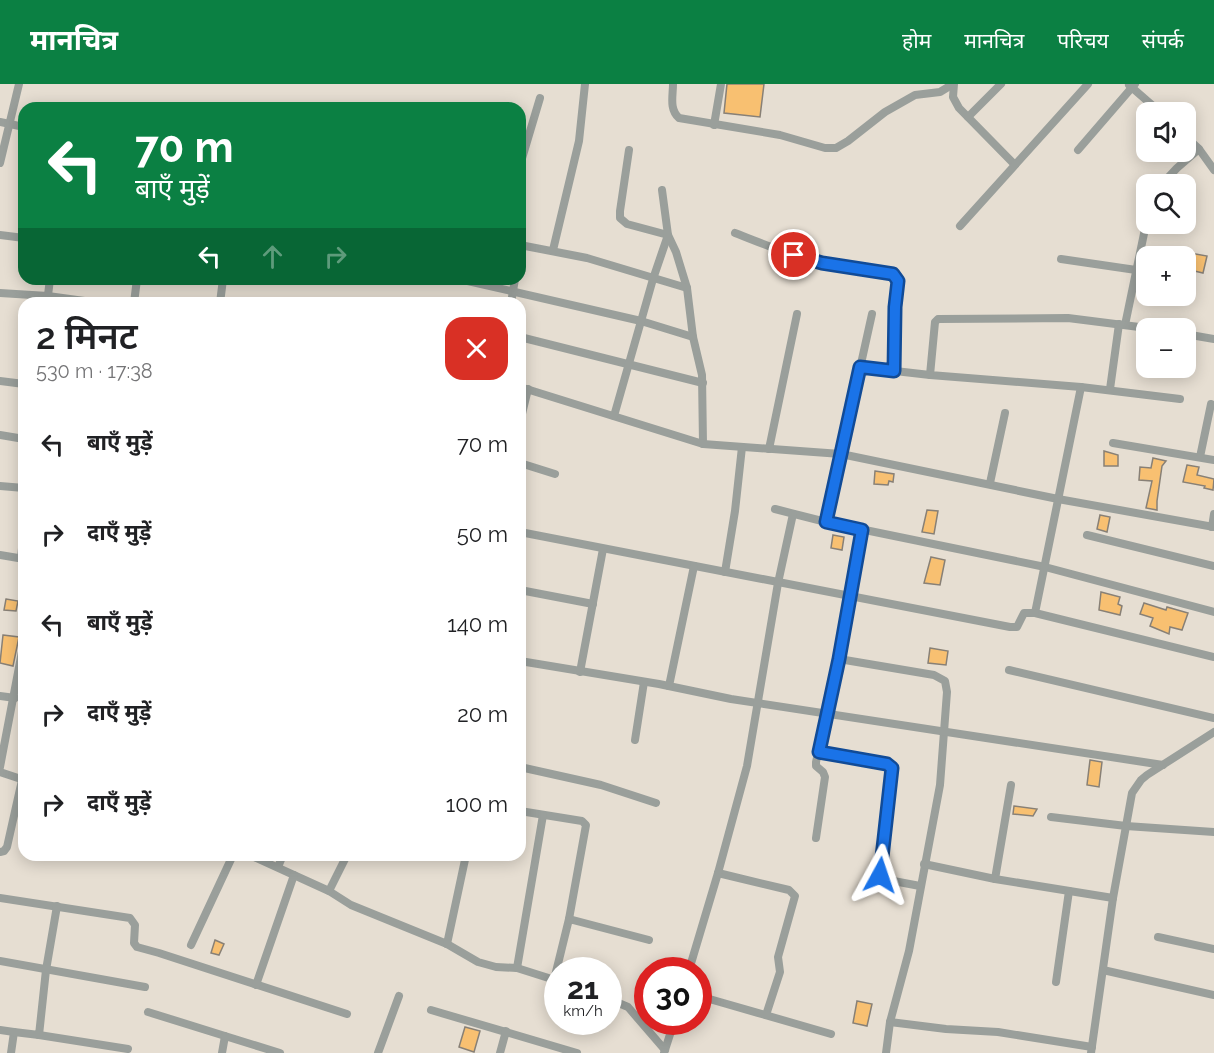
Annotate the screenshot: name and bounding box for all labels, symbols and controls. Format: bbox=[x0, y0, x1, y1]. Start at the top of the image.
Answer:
text: मानचित्र bbox=[30, 24, 118, 57]
text: होम bbox=[902, 28, 931, 53]
text: मानचित्र bbox=[964, 28, 1024, 53]
text: परिचय bbox=[1057, 28, 1109, 53]
text: संपर्क bbox=[1142, 28, 1184, 53]
map controls bbox=[1136, 102, 1196, 378]
button: sound bbox=[1136, 102, 1196, 162]
text: 70 m bbox=[135, 123, 234, 172]
icon: left bbox=[36, 126, 114, 204]
text: बाएँ मुड़ें bbox=[135, 173, 210, 204]
button: search bbox=[1136, 174, 1196, 234]
pin bbox=[768, 229, 819, 280]
icon: arrive bbox=[777, 238, 810, 271]
icon: left bbox=[193, 240, 226, 273]
icon: ahead bbox=[256, 240, 289, 273]
icon: right bbox=[319, 240, 352, 273]
button: + bbox=[1136, 246, 1196, 306]
text: 2 मिनट bbox=[36, 315, 138, 357]
button: close bbox=[445, 317, 508, 380]
button: − bbox=[1136, 318, 1196, 378]
text: 530 m · 17:38 bbox=[36, 359, 153, 383]
icon: left bbox=[36, 428, 69, 461]
text: बाएँ मुड़ें bbox=[87, 429, 153, 455]
text: 70 m bbox=[457, 431, 508, 457]
icon: right bbox=[36, 518, 69, 551]
text: दाएँ मुड़ें bbox=[87, 519, 151, 545]
text: 50 m bbox=[457, 521, 508, 547]
icon: left bbox=[36, 608, 69, 641]
text: बाएँ मुड़ें bbox=[87, 609, 153, 635]
text: 140 m bbox=[447, 611, 508, 637]
icon: right bbox=[36, 698, 69, 731]
text: दाएँ मुड़ें bbox=[87, 699, 151, 725]
text: 20 m bbox=[457, 701, 508, 727]
icon: right bbox=[36, 788, 69, 821]
text: दाएँ मुड़ें bbox=[87, 789, 151, 815]
text: 100 m bbox=[446, 791, 508, 817]
position arrow bbox=[848, 843, 912, 907]
speed limit sign: 30 bbox=[634, 957, 712, 1035]
text: 21 bbox=[567, 971, 599, 1006]
text: km/h bbox=[563, 1002, 603, 1020]

